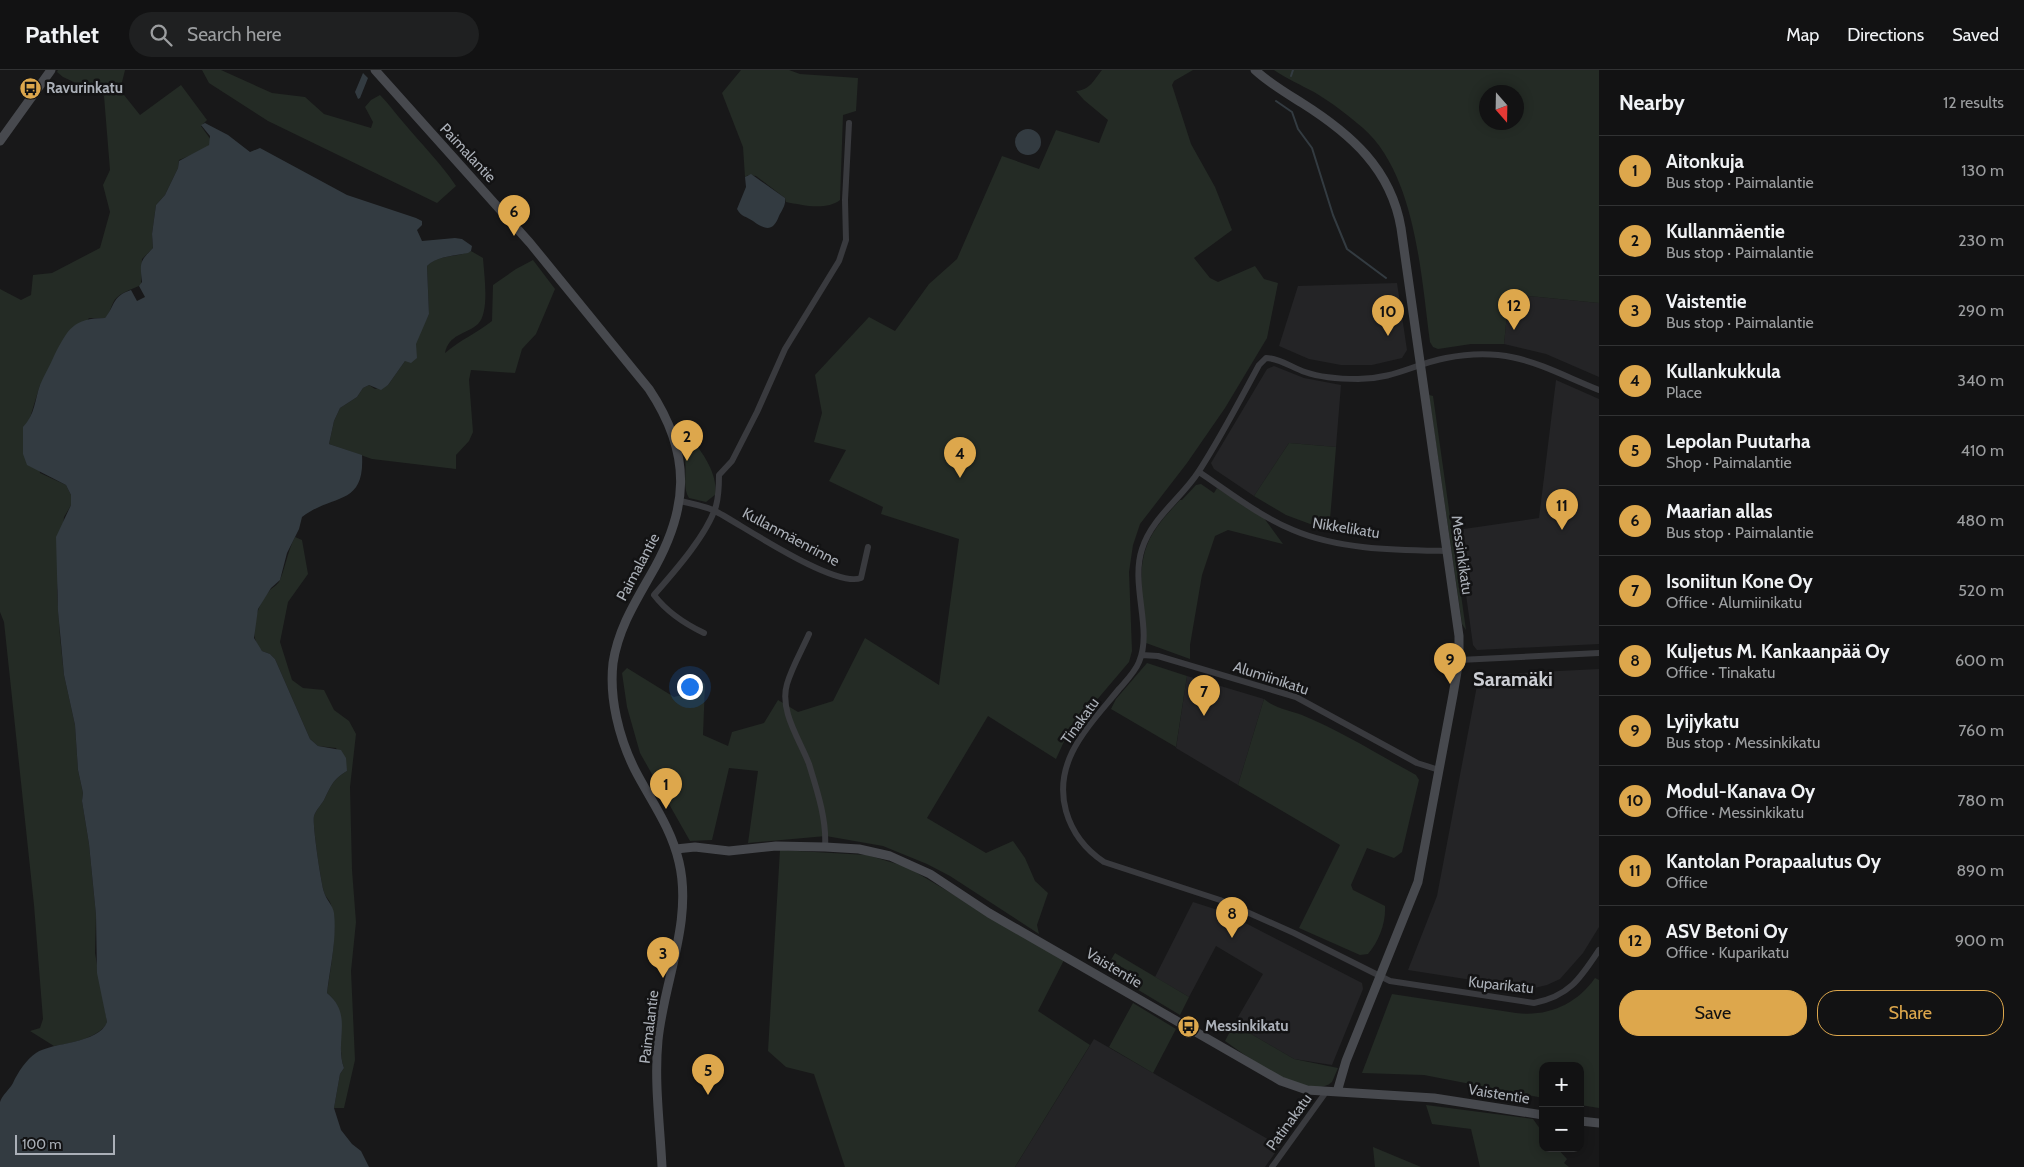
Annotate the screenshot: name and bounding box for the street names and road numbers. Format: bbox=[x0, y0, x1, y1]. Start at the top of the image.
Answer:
street label: Paimalantie bbox=[436, 120, 500, 186]
street label: Kullanmäenrinne bbox=[739, 504, 843, 570]
street label: Nikkelikatu bbox=[1311, 514, 1381, 542]
street label: Messinkikatu bbox=[1448, 514, 1476, 596]
street label: Paimalantie bbox=[613, 530, 663, 604]
street label: Alumiinikatu bbox=[1231, 657, 1311, 699]
street label: Tinakatu bbox=[1057, 694, 1103, 748]
street label: Vaistentie bbox=[1083, 944, 1145, 992]
street label: Kuparikatu bbox=[1467, 973, 1535, 997]
street label: Paimalantie bbox=[636, 989, 662, 1065]
street label: Vaistentie bbox=[1467, 1080, 1531, 1108]
street label: Patinakatu bbox=[1262, 1090, 1316, 1154]

